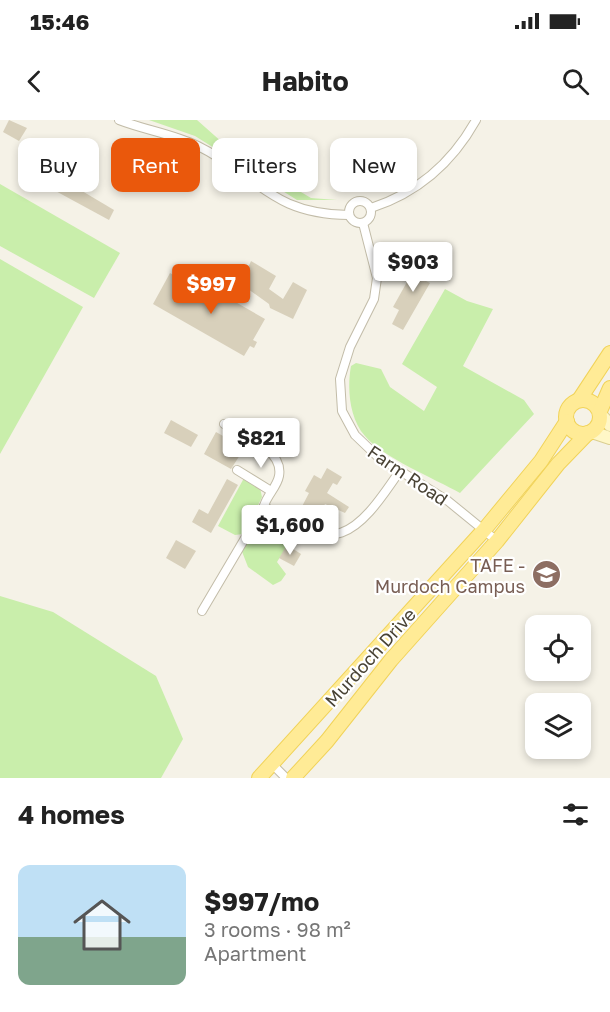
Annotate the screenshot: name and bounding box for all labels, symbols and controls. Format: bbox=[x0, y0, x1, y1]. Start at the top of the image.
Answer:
text: 15:46 bbox=[30, 8, 90, 35]
icon: back bbox=[18, 65, 51, 98]
text: Habito bbox=[261, 65, 349, 97]
icon: search bbox=[559, 65, 592, 98]
chip: Buy bbox=[18, 138, 99, 192]
chip: Rent bbox=[111, 138, 200, 192]
chip: Filters bbox=[212, 138, 318, 192]
chip: New bbox=[330, 138, 417, 192]
pin: $903 bbox=[377, 242, 449, 293]
text: $903 bbox=[387, 249, 439, 273]
pin: $997 bbox=[175, 264, 247, 315]
text: $997 bbox=[186, 271, 236, 295]
pin: $821 bbox=[225, 418, 297, 469]
text: $821 bbox=[237, 425, 285, 449]
street label: Farm Road bbox=[364, 440, 452, 510]
pin: $1,600 bbox=[241, 505, 339, 556]
text: $1,600 bbox=[256, 512, 324, 536]
place label: TAFE - Murdoch Campus bbox=[375, 554, 525, 597]
school or university icon: TAFE - Murdoch Campus bbox=[530, 559, 562, 591]
street label: Murdoch Drive bbox=[320, 603, 420, 711]
map controls bbox=[525, 615, 591, 759]
button: locate bbox=[525, 615, 591, 681]
button: layers bbox=[525, 693, 591, 759]
icon: filters bbox=[559, 798, 592, 831]
text: 4 homes bbox=[18, 799, 125, 830]
text: $997/mo bbox=[204, 886, 319, 917]
icon: home bbox=[66, 889, 138, 961]
text: 3 rooms · 98 m² bbox=[204, 917, 351, 941]
text: Apartment bbox=[204, 941, 307, 965]

